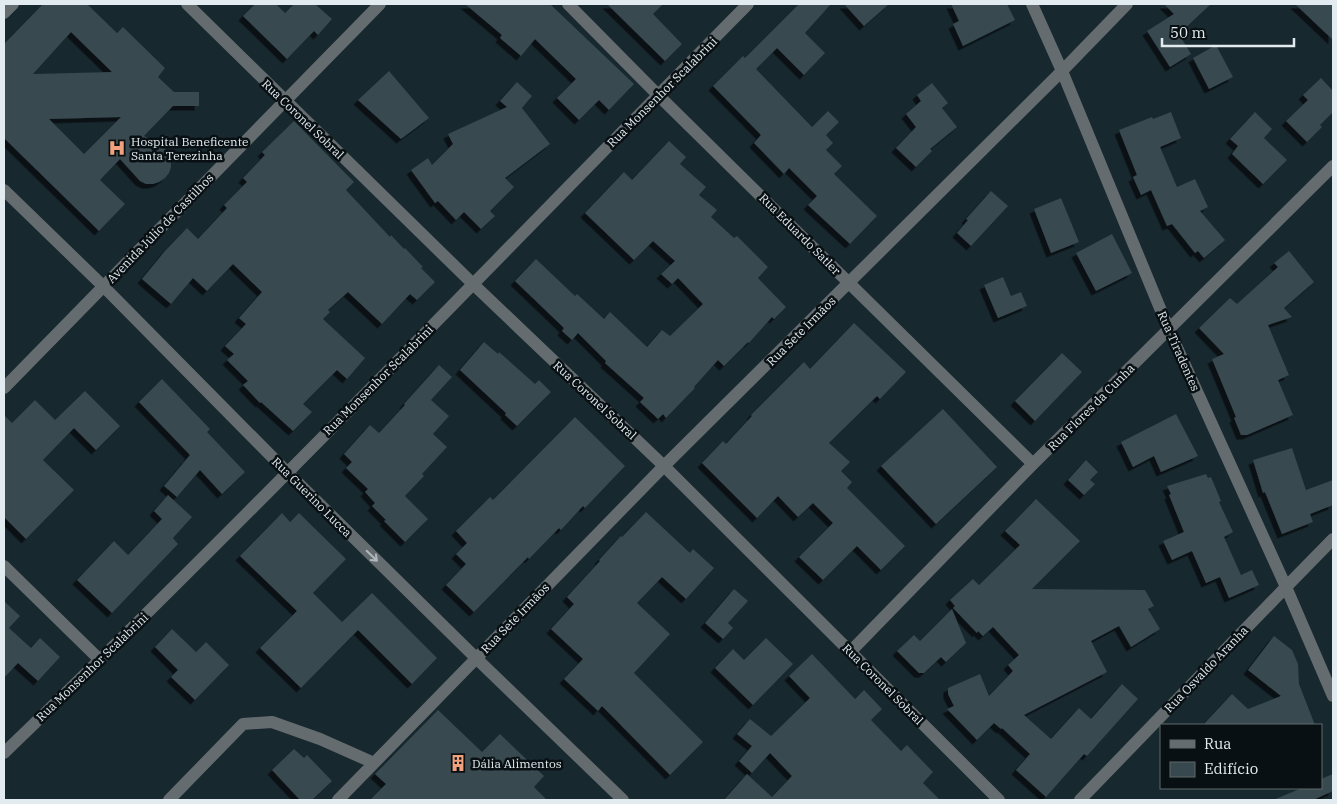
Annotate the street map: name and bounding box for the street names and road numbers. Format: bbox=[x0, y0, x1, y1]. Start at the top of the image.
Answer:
street label: Rua Monsenhor Scalabrini bbox=[604, 34, 720, 150]
street label: Rua Coronel Sobral bbox=[259, 76, 347, 162]
street label: Avenida Júlio de Castilhos bbox=[104, 170, 216, 286]
street label: Rua Eduardo Satler bbox=[756, 190, 844, 278]
street label: Rua Sete Irmãos bbox=[763, 293, 839, 369]
street label: Rua Tiradentes bbox=[1155, 309, 1203, 394]
street label: Rua Monsenhor Scalabrini bbox=[320, 322, 436, 438]
street label: Rua Coronel Sobral bbox=[550, 358, 640, 443]
street label: Rua Flores da Cunha bbox=[1044, 360, 1138, 454]
street label: Rua Guerino Lucca bbox=[269, 454, 355, 540]
street label: Rua Sete Irmãos bbox=[478, 580, 552, 656]
street label: Rua Monsenhor Scalabrini bbox=[33, 610, 151, 724]
street label: Rua Osvaldo Aranha bbox=[1161, 622, 1251, 715]
street label: Rua Coronel Sobral bbox=[839, 640, 927, 728]

